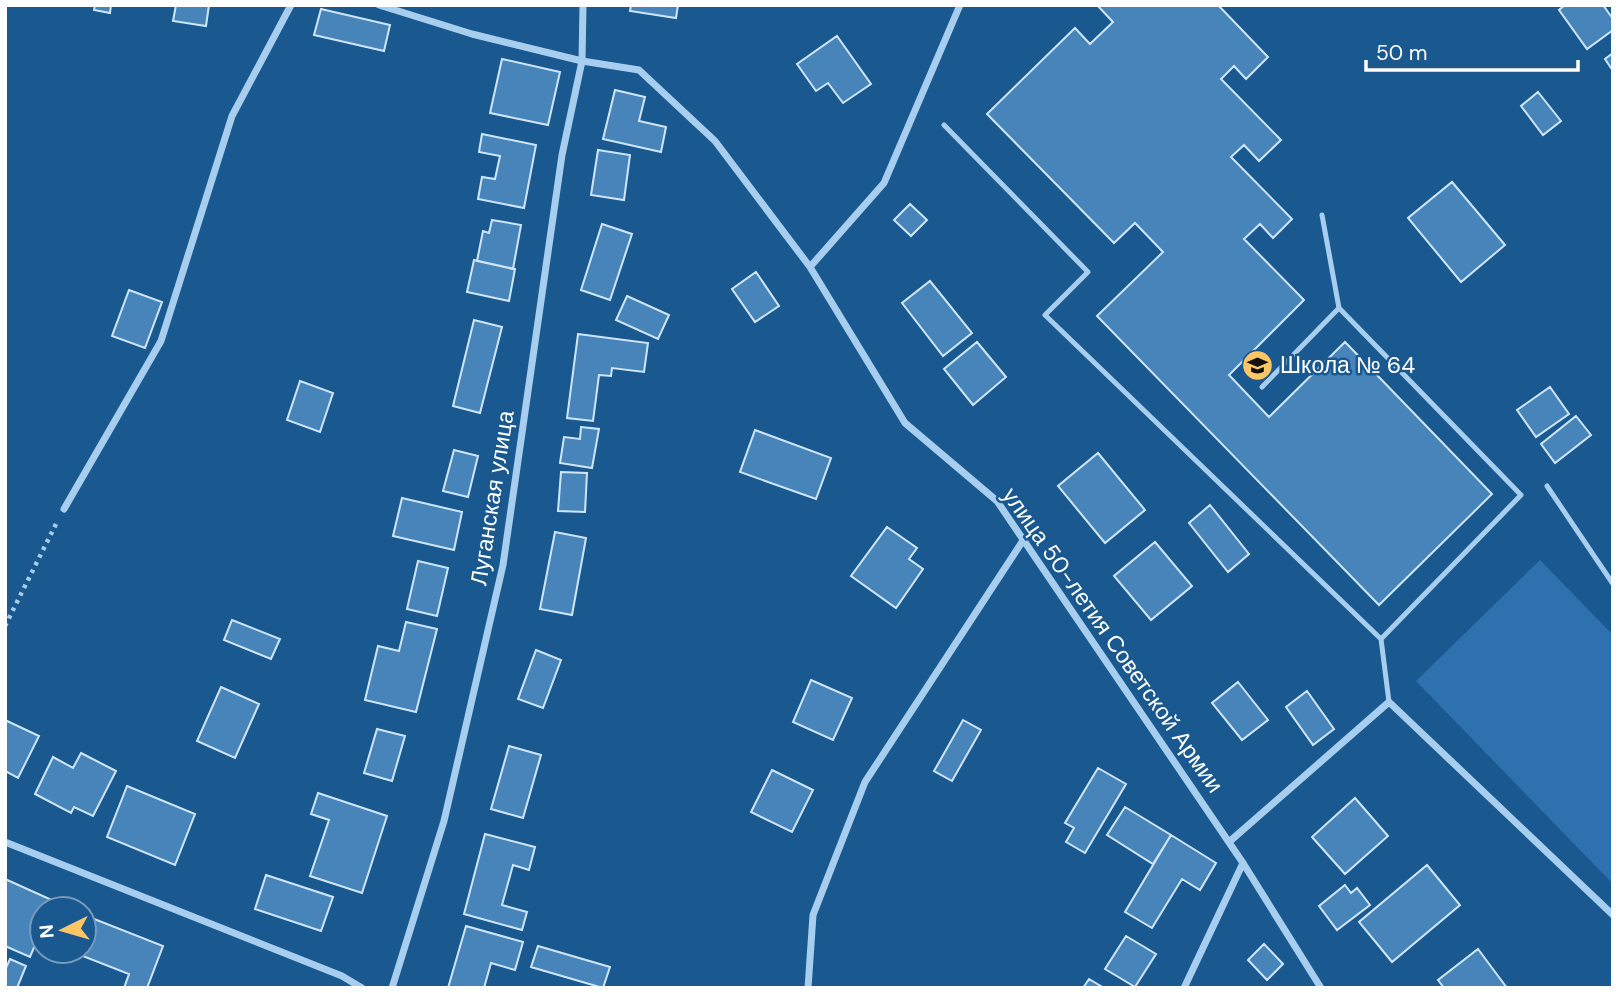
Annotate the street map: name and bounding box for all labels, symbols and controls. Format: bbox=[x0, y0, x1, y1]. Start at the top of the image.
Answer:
scale bar bbox=[1366, 28, 1578, 72]
text: 50 m bbox=[1376, 39, 1427, 67]
school or university icon: Школа № 64 bbox=[1240, 348, 1274, 382]
place label: Школа № 64 bbox=[1280, 350, 1415, 380]
street label: Луганская улица bbox=[463, 408, 521, 588]
street label: улица 50-летия Советской Армии bbox=[996, 482, 1230, 798]
north arrow bbox=[28, 895, 98, 965]
text: N bbox=[34, 923, 60, 939]

